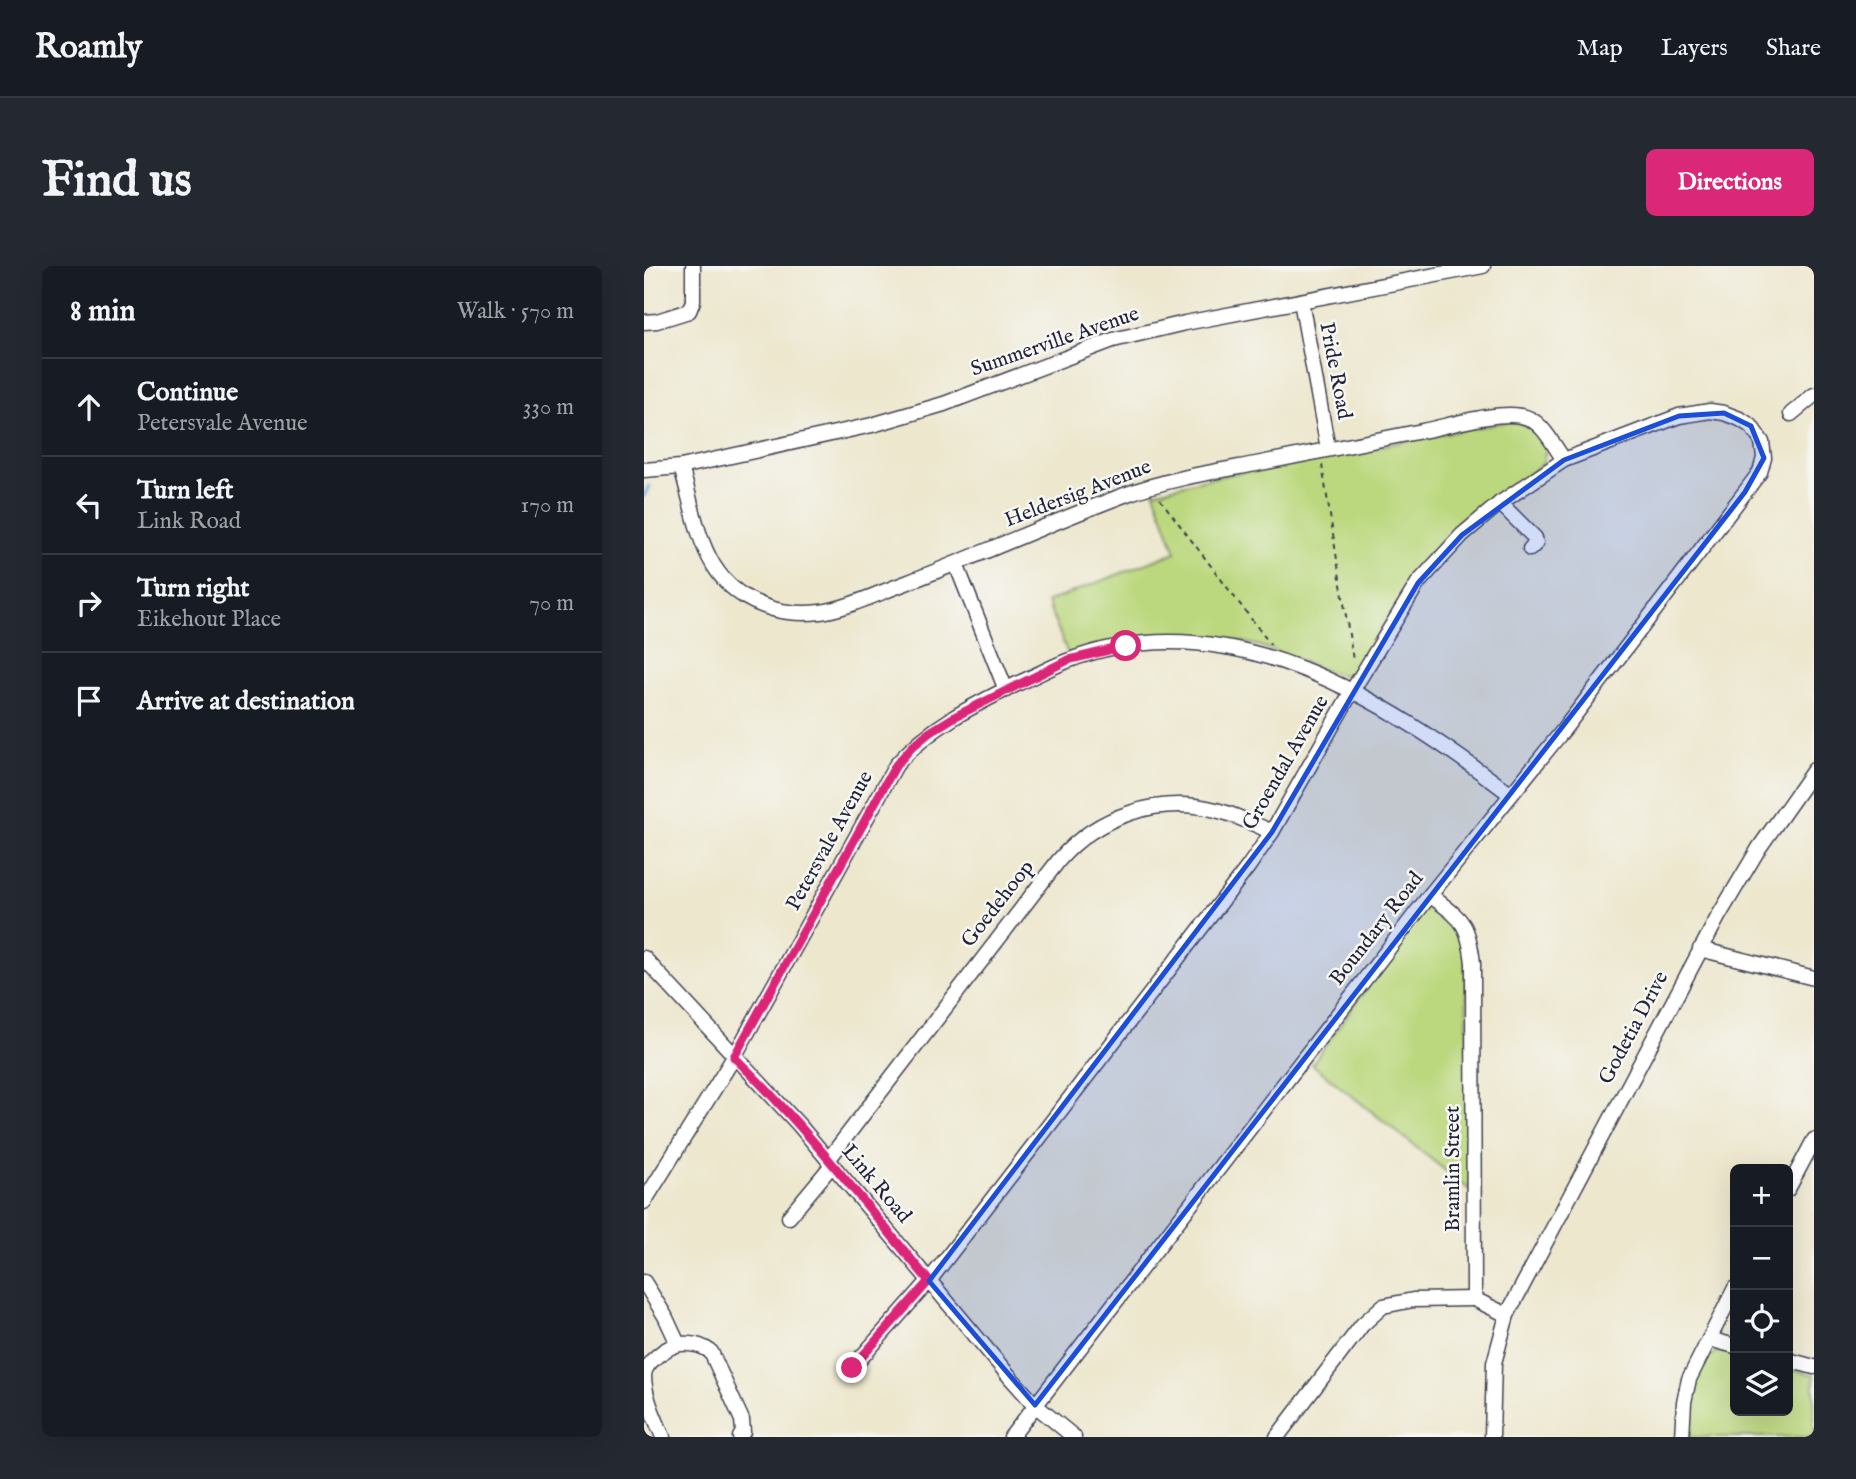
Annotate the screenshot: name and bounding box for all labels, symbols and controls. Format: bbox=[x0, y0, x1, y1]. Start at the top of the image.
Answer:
text: Roamly bbox=[35, 27, 142, 69]
text: Map bbox=[1577, 33, 1623, 64]
text: Layers bbox=[1661, 33, 1728, 64]
text: Share bbox=[1766, 33, 1821, 64]
button: Directions bbox=[1646, 149, 1814, 216]
text: Find us bbox=[42, 151, 192, 213]
text: 8 min bbox=[70, 293, 136, 331]
text: Walk · 570 m bbox=[457, 297, 574, 326]
street label: Summerville Avenue bbox=[967, 300, 1143, 383]
street label: Pride Road bbox=[1312, 320, 1358, 423]
text: Continue bbox=[137, 376, 238, 409]
icon: ahead bbox=[70, 388, 108, 426]
text: 330 m bbox=[523, 393, 574, 422]
text: Petersvale Avenue bbox=[137, 409, 308, 438]
street label: Heldersig Avenue bbox=[1001, 454, 1155, 534]
text: Turn left bbox=[137, 474, 234, 507]
icon: left bbox=[70, 486, 108, 524]
text: 170 m bbox=[521, 491, 574, 520]
text: Link Road bbox=[137, 507, 241, 536]
text: Turn right bbox=[137, 572, 250, 605]
icon: right bbox=[70, 584, 108, 622]
text: 70 m bbox=[529, 589, 574, 618]
text: Eikehout Place bbox=[137, 605, 281, 634]
route start bbox=[1110, 630, 1141, 661]
icon: arrive bbox=[70, 682, 108, 720]
text: Arrive at destination bbox=[137, 685, 355, 718]
street label: Groendal Avenue bbox=[1236, 690, 1336, 835]
street label: Petersvale Avenue bbox=[780, 766, 880, 916]
street label: Goedehoop bbox=[955, 855, 1041, 953]
street label: Boundary Road bbox=[1324, 866, 1430, 992]
street label: Godetia Drive bbox=[1593, 966, 1675, 1089]
street label: Bramlin Street bbox=[1440, 1106, 1467, 1232]
street label: Link Road bbox=[835, 1139, 917, 1230]
map controls bbox=[1730, 1164, 1793, 1416]
button: + bbox=[1730, 1164, 1793, 1227]
button: − bbox=[1730, 1227, 1793, 1290]
button: locate bbox=[1730, 1290, 1793, 1353]
route end bbox=[836, 1352, 867, 1383]
button: layers bbox=[1730, 1353, 1793, 1416]

